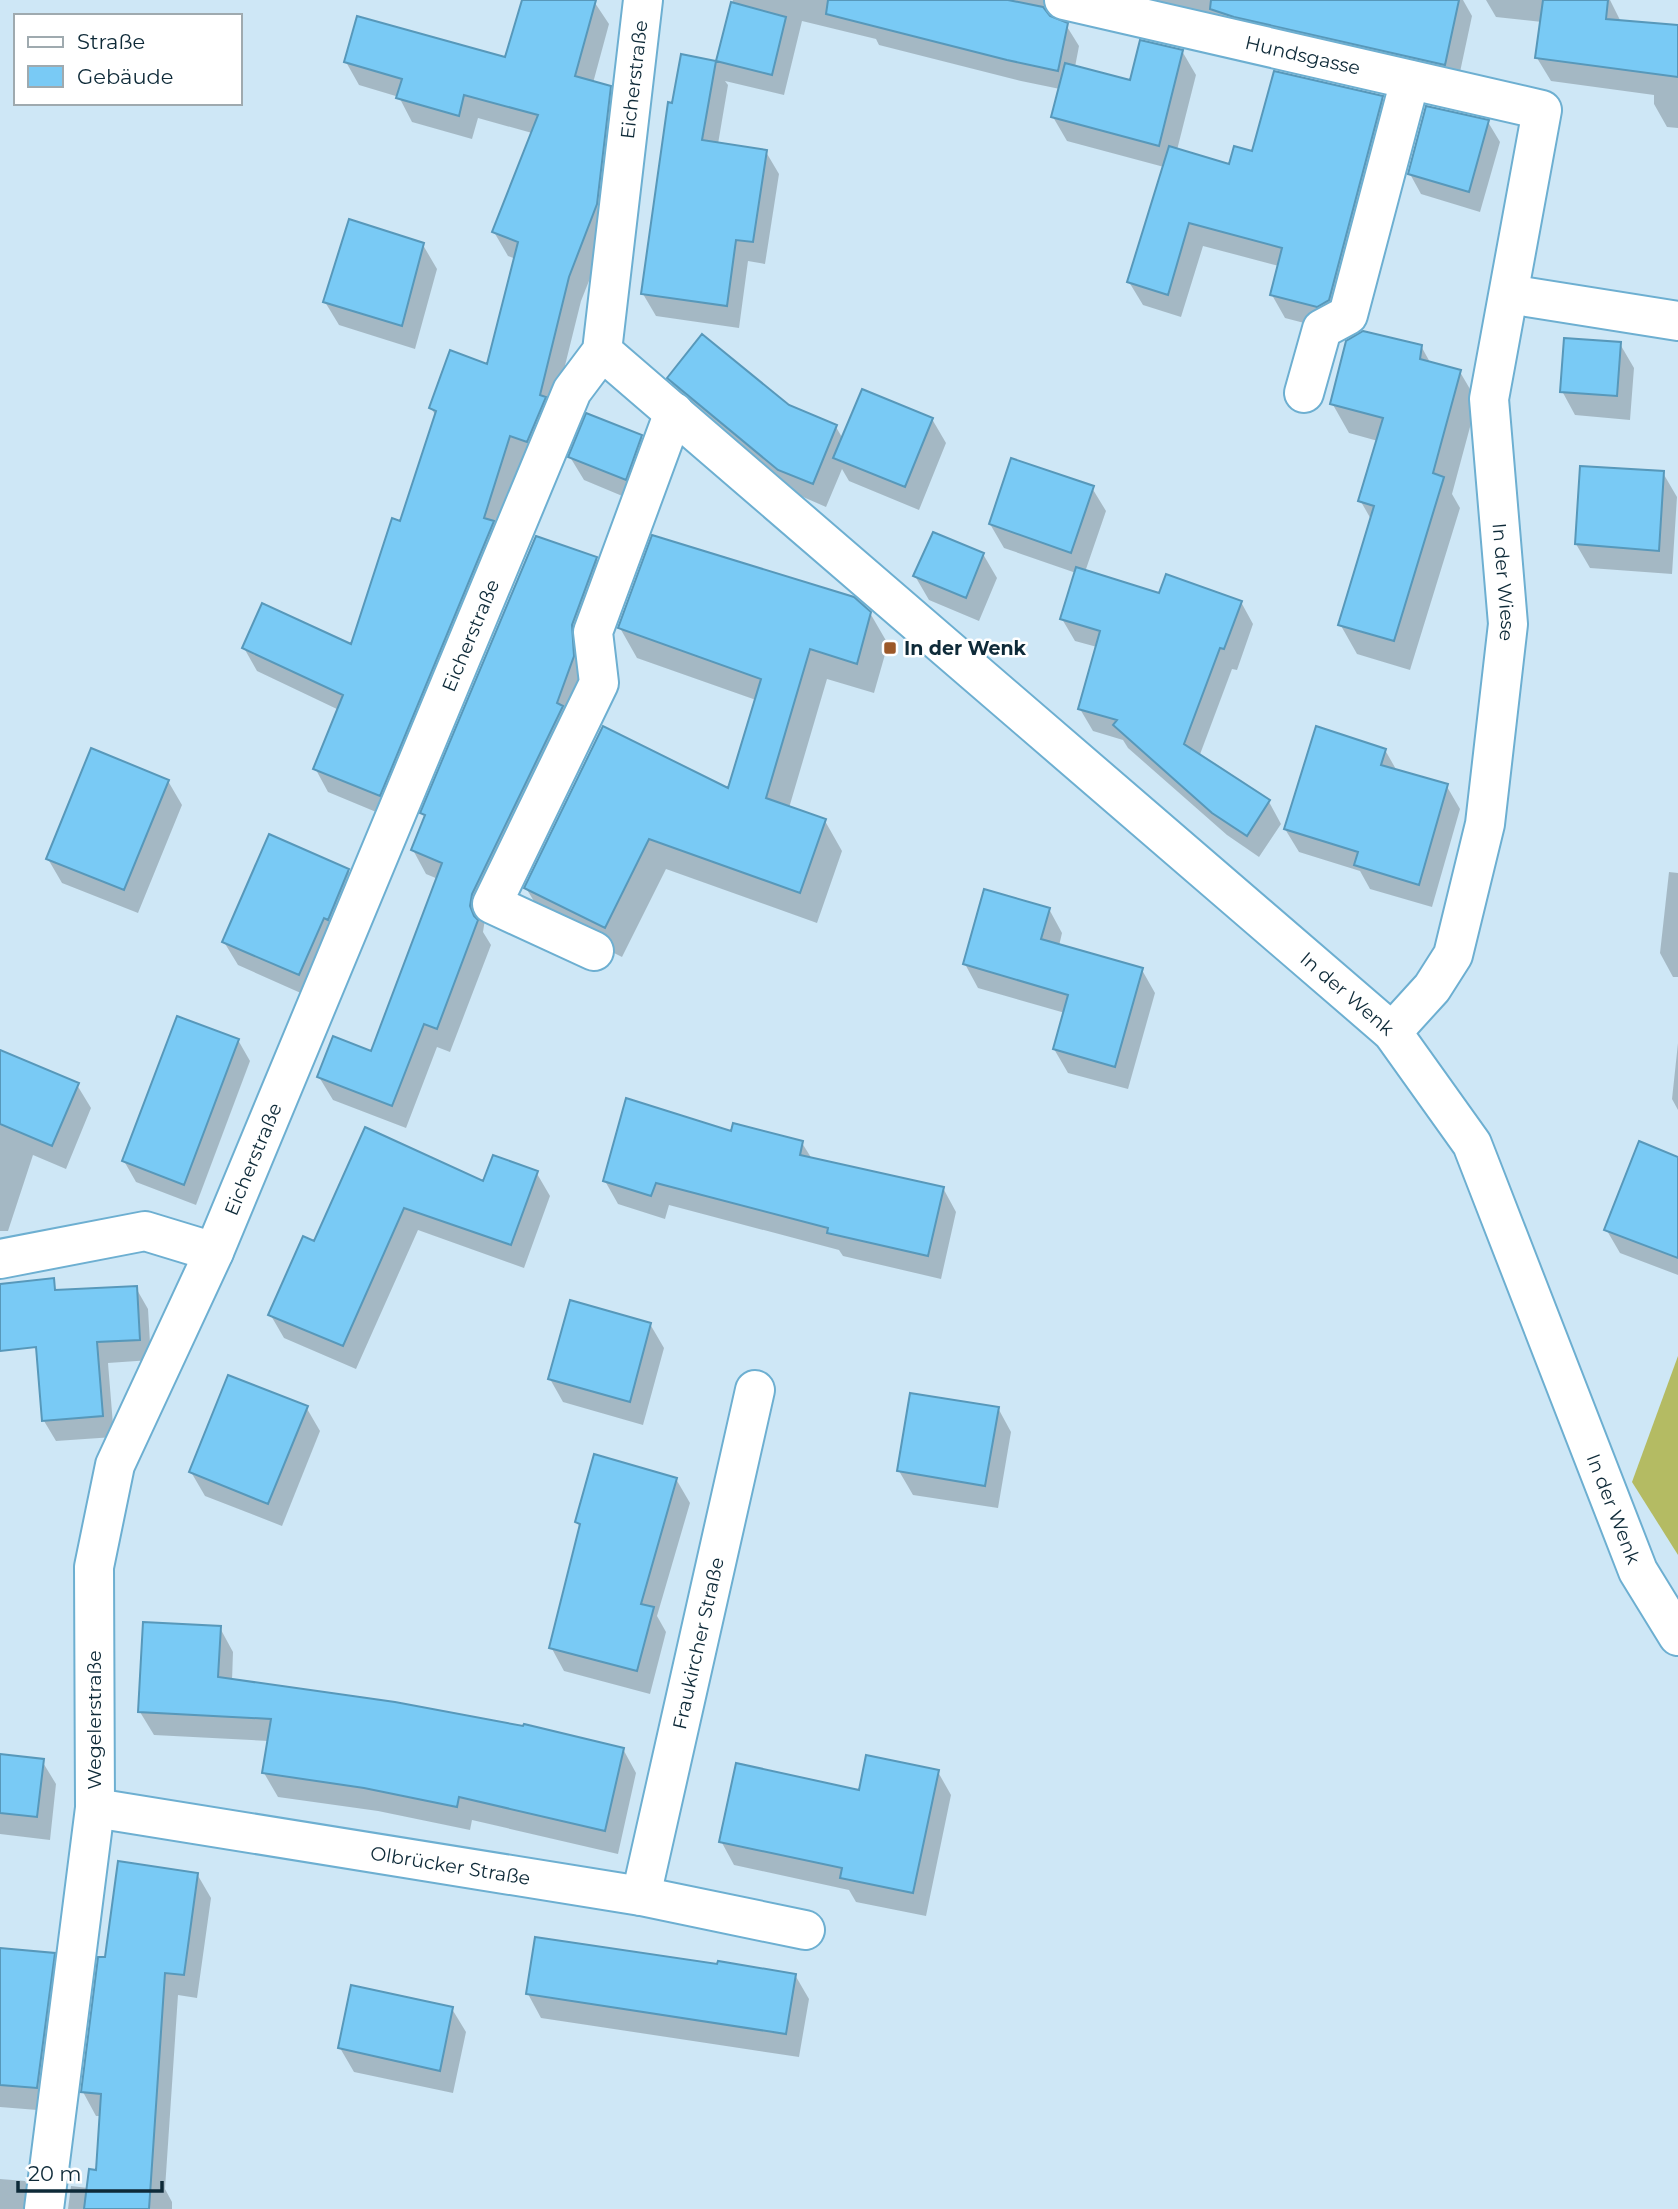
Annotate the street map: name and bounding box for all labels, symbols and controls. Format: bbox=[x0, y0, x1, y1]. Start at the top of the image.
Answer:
legend bbox=[14, 14, 242, 105]
street label: Eicherstraße bbox=[616, 19, 653, 140]
text: Straße bbox=[77, 29, 145, 54]
street label: Hundsgasse bbox=[1243, 31, 1363, 80]
text: Gebäude bbox=[77, 64, 174, 89]
street label: In der Wiese bbox=[1488, 522, 1519, 642]
street label: Eicherstraße bbox=[437, 576, 504, 695]
place label: In der Wenk bbox=[904, 637, 1027, 660]
marker: In der Wenk bbox=[882, 640, 898, 656]
street label: In der Wenk bbox=[1295, 947, 1399, 1041]
street label: Eicherstraße bbox=[220, 1100, 287, 1219]
street label: In der Wenk bbox=[1582, 1451, 1645, 1568]
street label: Fraukircher Straße bbox=[668, 1555, 729, 1732]
street label: Wegelerstraße bbox=[83, 1650, 106, 1790]
street label: Olbrücker Straße bbox=[369, 1842, 532, 1890]
scale bar bbox=[18, 2150, 161, 2194]
text: 20 m bbox=[28, 2161, 82, 2186]

